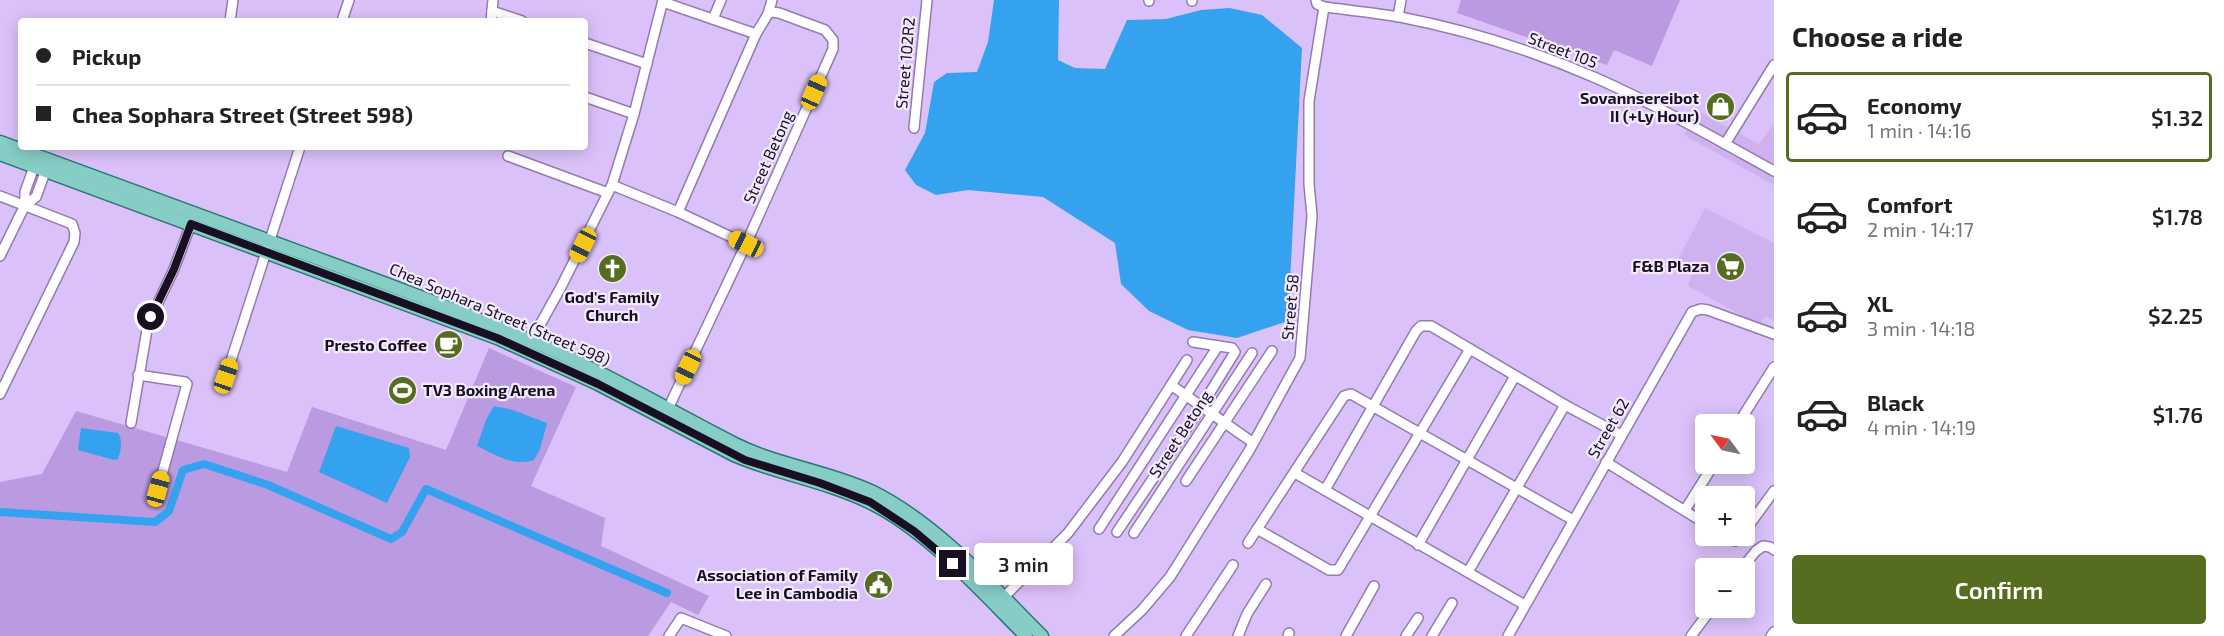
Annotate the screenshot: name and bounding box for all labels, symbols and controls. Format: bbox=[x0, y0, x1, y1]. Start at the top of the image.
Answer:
street label: Street 102R2 bbox=[891, 16, 918, 110]
text: Choose a ride bbox=[1792, 20, 1963, 52]
street label: Street 105 bbox=[1526, 28, 1600, 71]
text: Pickup bbox=[72, 43, 141, 69]
car bbox=[798, 72, 830, 112]
place label: Sovannsereibot II (+Ly Hour) bbox=[1580, 88, 1699, 126]
icon: car bbox=[1795, 90, 1849, 144]
shop icon: Sovannsereibot II (+Ly Hour) bbox=[1704, 91, 1736, 123]
text: Economy bbox=[1867, 92, 1962, 118]
text: Chea Sophara Street (Street 598) bbox=[72, 101, 413, 127]
text: $1.32 bbox=[2151, 104, 2203, 130]
street label: Street Betong bbox=[739, 107, 797, 206]
text: 1 min · 14:16 bbox=[1867, 118, 1972, 142]
icon: car bbox=[1795, 189, 1849, 243]
text: Comfort bbox=[1867, 191, 1952, 217]
text: $1.78 bbox=[2152, 203, 2203, 229]
text: 2 min · 14:17 bbox=[1867, 217, 1974, 241]
car bbox=[567, 225, 599, 265]
car bbox=[726, 228, 766, 260]
supermarket icon: F&B Plaza bbox=[1714, 250, 1746, 282]
church icon: God's Family Church bbox=[596, 253, 628, 285]
place label: F&B Plaza bbox=[1632, 256, 1709, 275]
street label: Chea Sophara Street (Street 598) bbox=[387, 258, 613, 369]
street label: Street 58 bbox=[1277, 273, 1302, 341]
place label: God's Family Church bbox=[565, 287, 659, 324]
icon: car bbox=[1795, 288, 1849, 342]
text: XL bbox=[1867, 290, 1893, 316]
text: $2.25 bbox=[2148, 302, 2203, 328]
route start bbox=[137, 303, 164, 330]
text: 3 min · 14:18 bbox=[1867, 316, 1975, 340]
cafe icon: Presto Coffee bbox=[432, 329, 464, 361]
place label: Presto Coffee bbox=[325, 335, 427, 354]
car bbox=[672, 347, 704, 387]
car bbox=[212, 356, 240, 396]
sports icon: TV3 Boxing Arena bbox=[386, 374, 418, 406]
place label: TV3 Boxing Arena bbox=[423, 380, 555, 399]
street label: Street Betong bbox=[1144, 387, 1215, 481]
icon: car bbox=[1795, 387, 1849, 441]
text: Black bbox=[1867, 389, 1924, 415]
street label: Street 62 bbox=[1583, 394, 1632, 461]
text: $1.76 bbox=[2152, 401, 2203, 427]
north arrow bbox=[1695, 414, 1755, 474]
map controls bbox=[1695, 414, 1755, 618]
text: 4 min · 14:19 bbox=[1867, 415, 1976, 439]
car bbox=[145, 469, 171, 509]
button: + bbox=[1695, 486, 1755, 546]
callout: 3 min bbox=[974, 543, 1073, 585]
route end bbox=[939, 550, 966, 577]
text: 3 min bbox=[998, 552, 1049, 576]
button: Confirm bbox=[1792, 555, 2206, 624]
button: − bbox=[1695, 558, 1755, 618]
place label: Association of Family Lee in Cambodia bbox=[697, 565, 858, 602]
public building icon: Association of Family Lee in Cambodia bbox=[863, 568, 895, 600]

